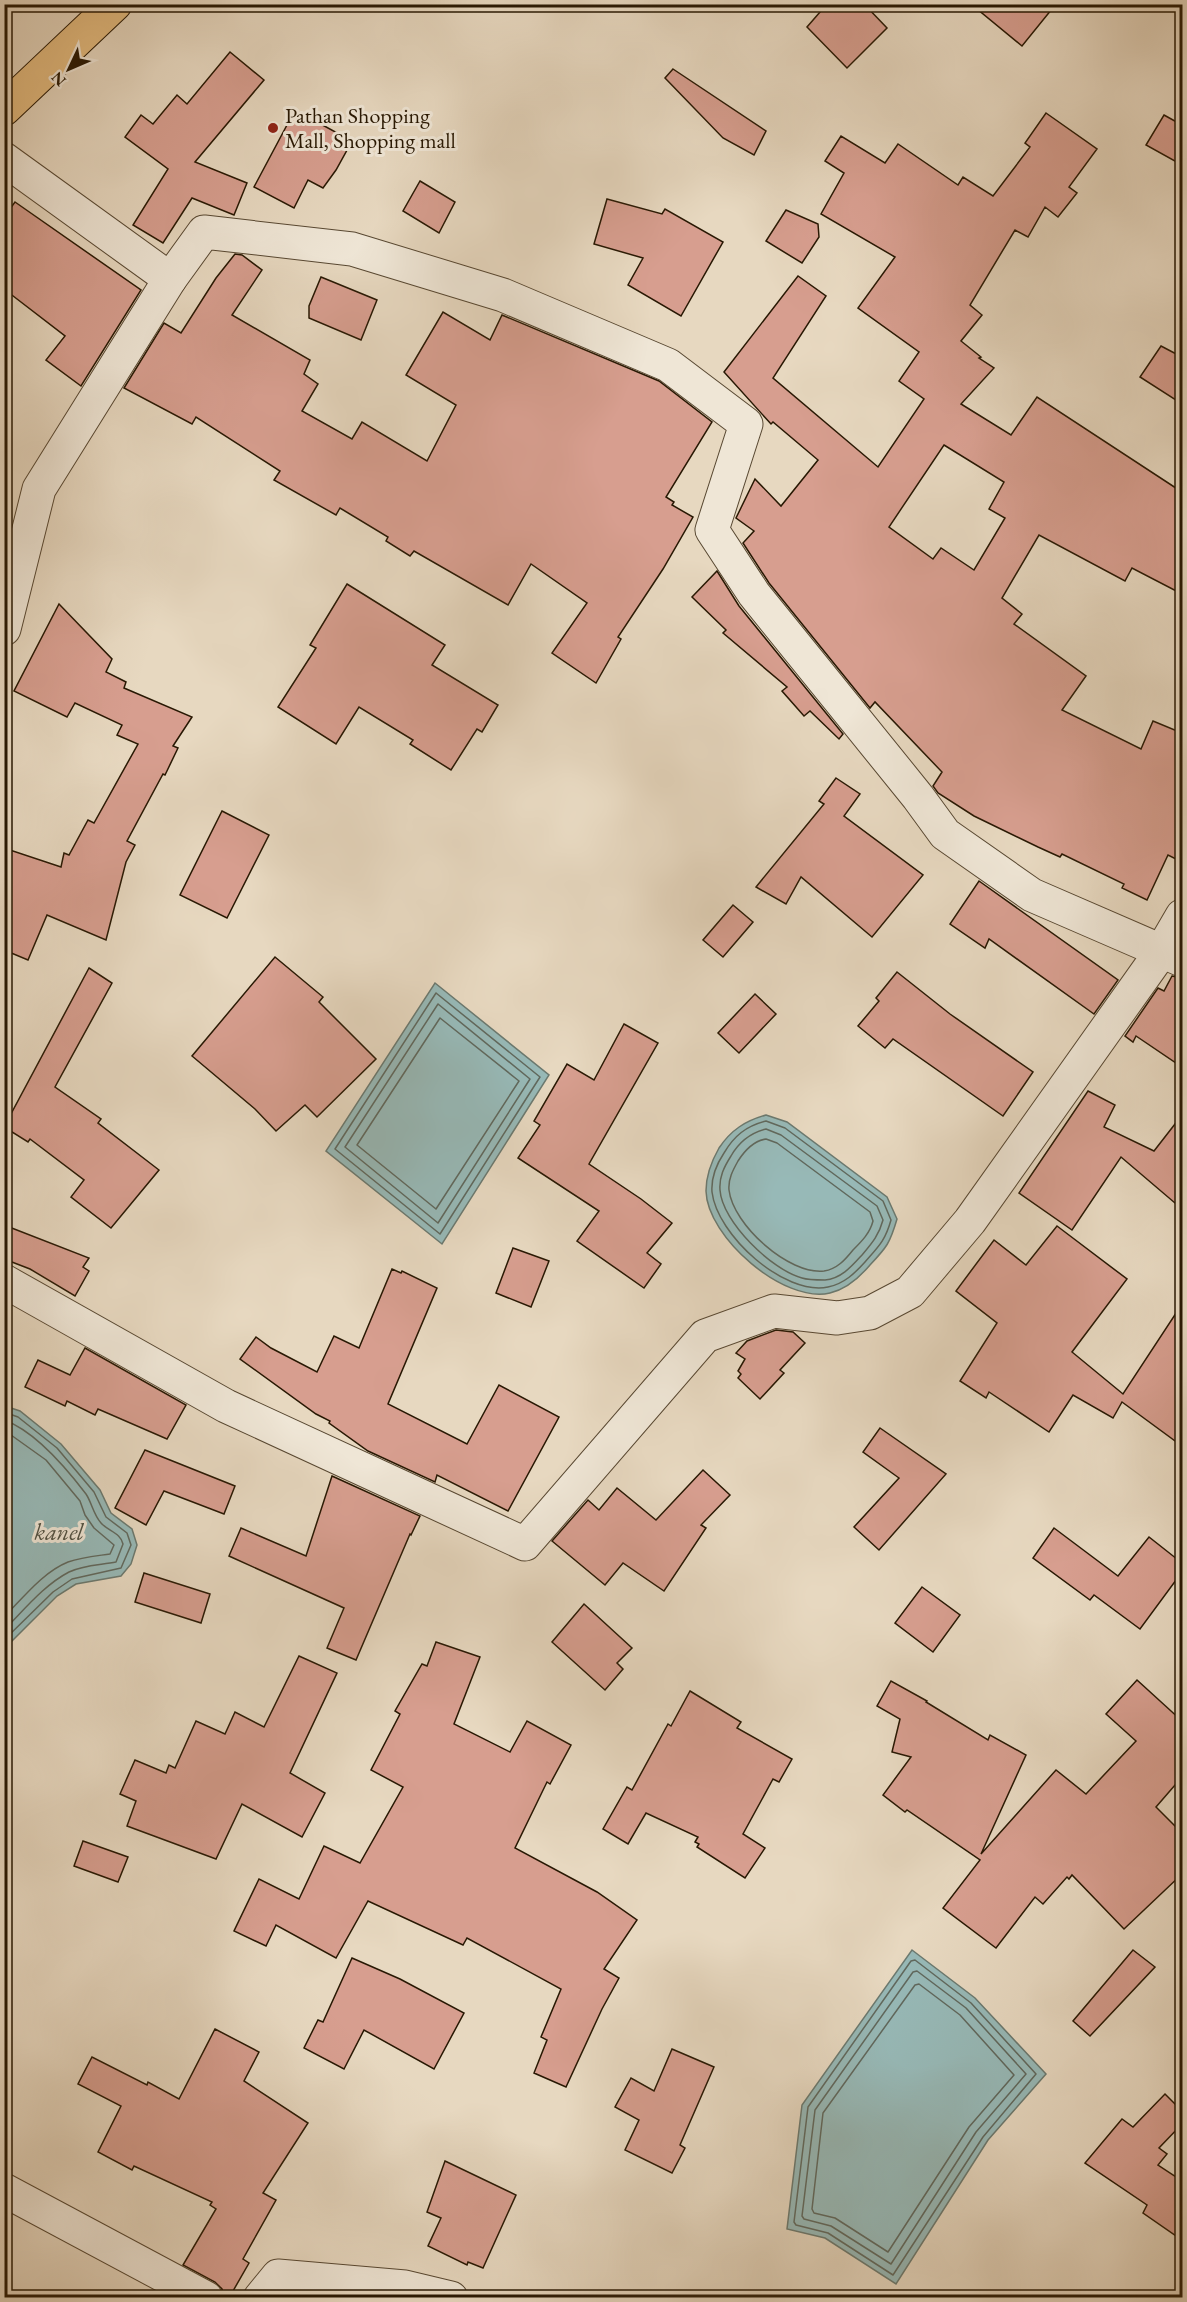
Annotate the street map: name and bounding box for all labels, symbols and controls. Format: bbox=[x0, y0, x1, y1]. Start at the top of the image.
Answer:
north arrow bbox=[39, 39, 99, 99]
text: N bbox=[46, 67, 71, 91]
place label: Pathan Shopping Mall, Shopping mall bbox=[285, 101, 456, 155]
marker: Pathan Shopping Mall, Shopping mall bbox=[266, 121, 280, 135]
water label: kanel bbox=[34, 1516, 85, 1547]

